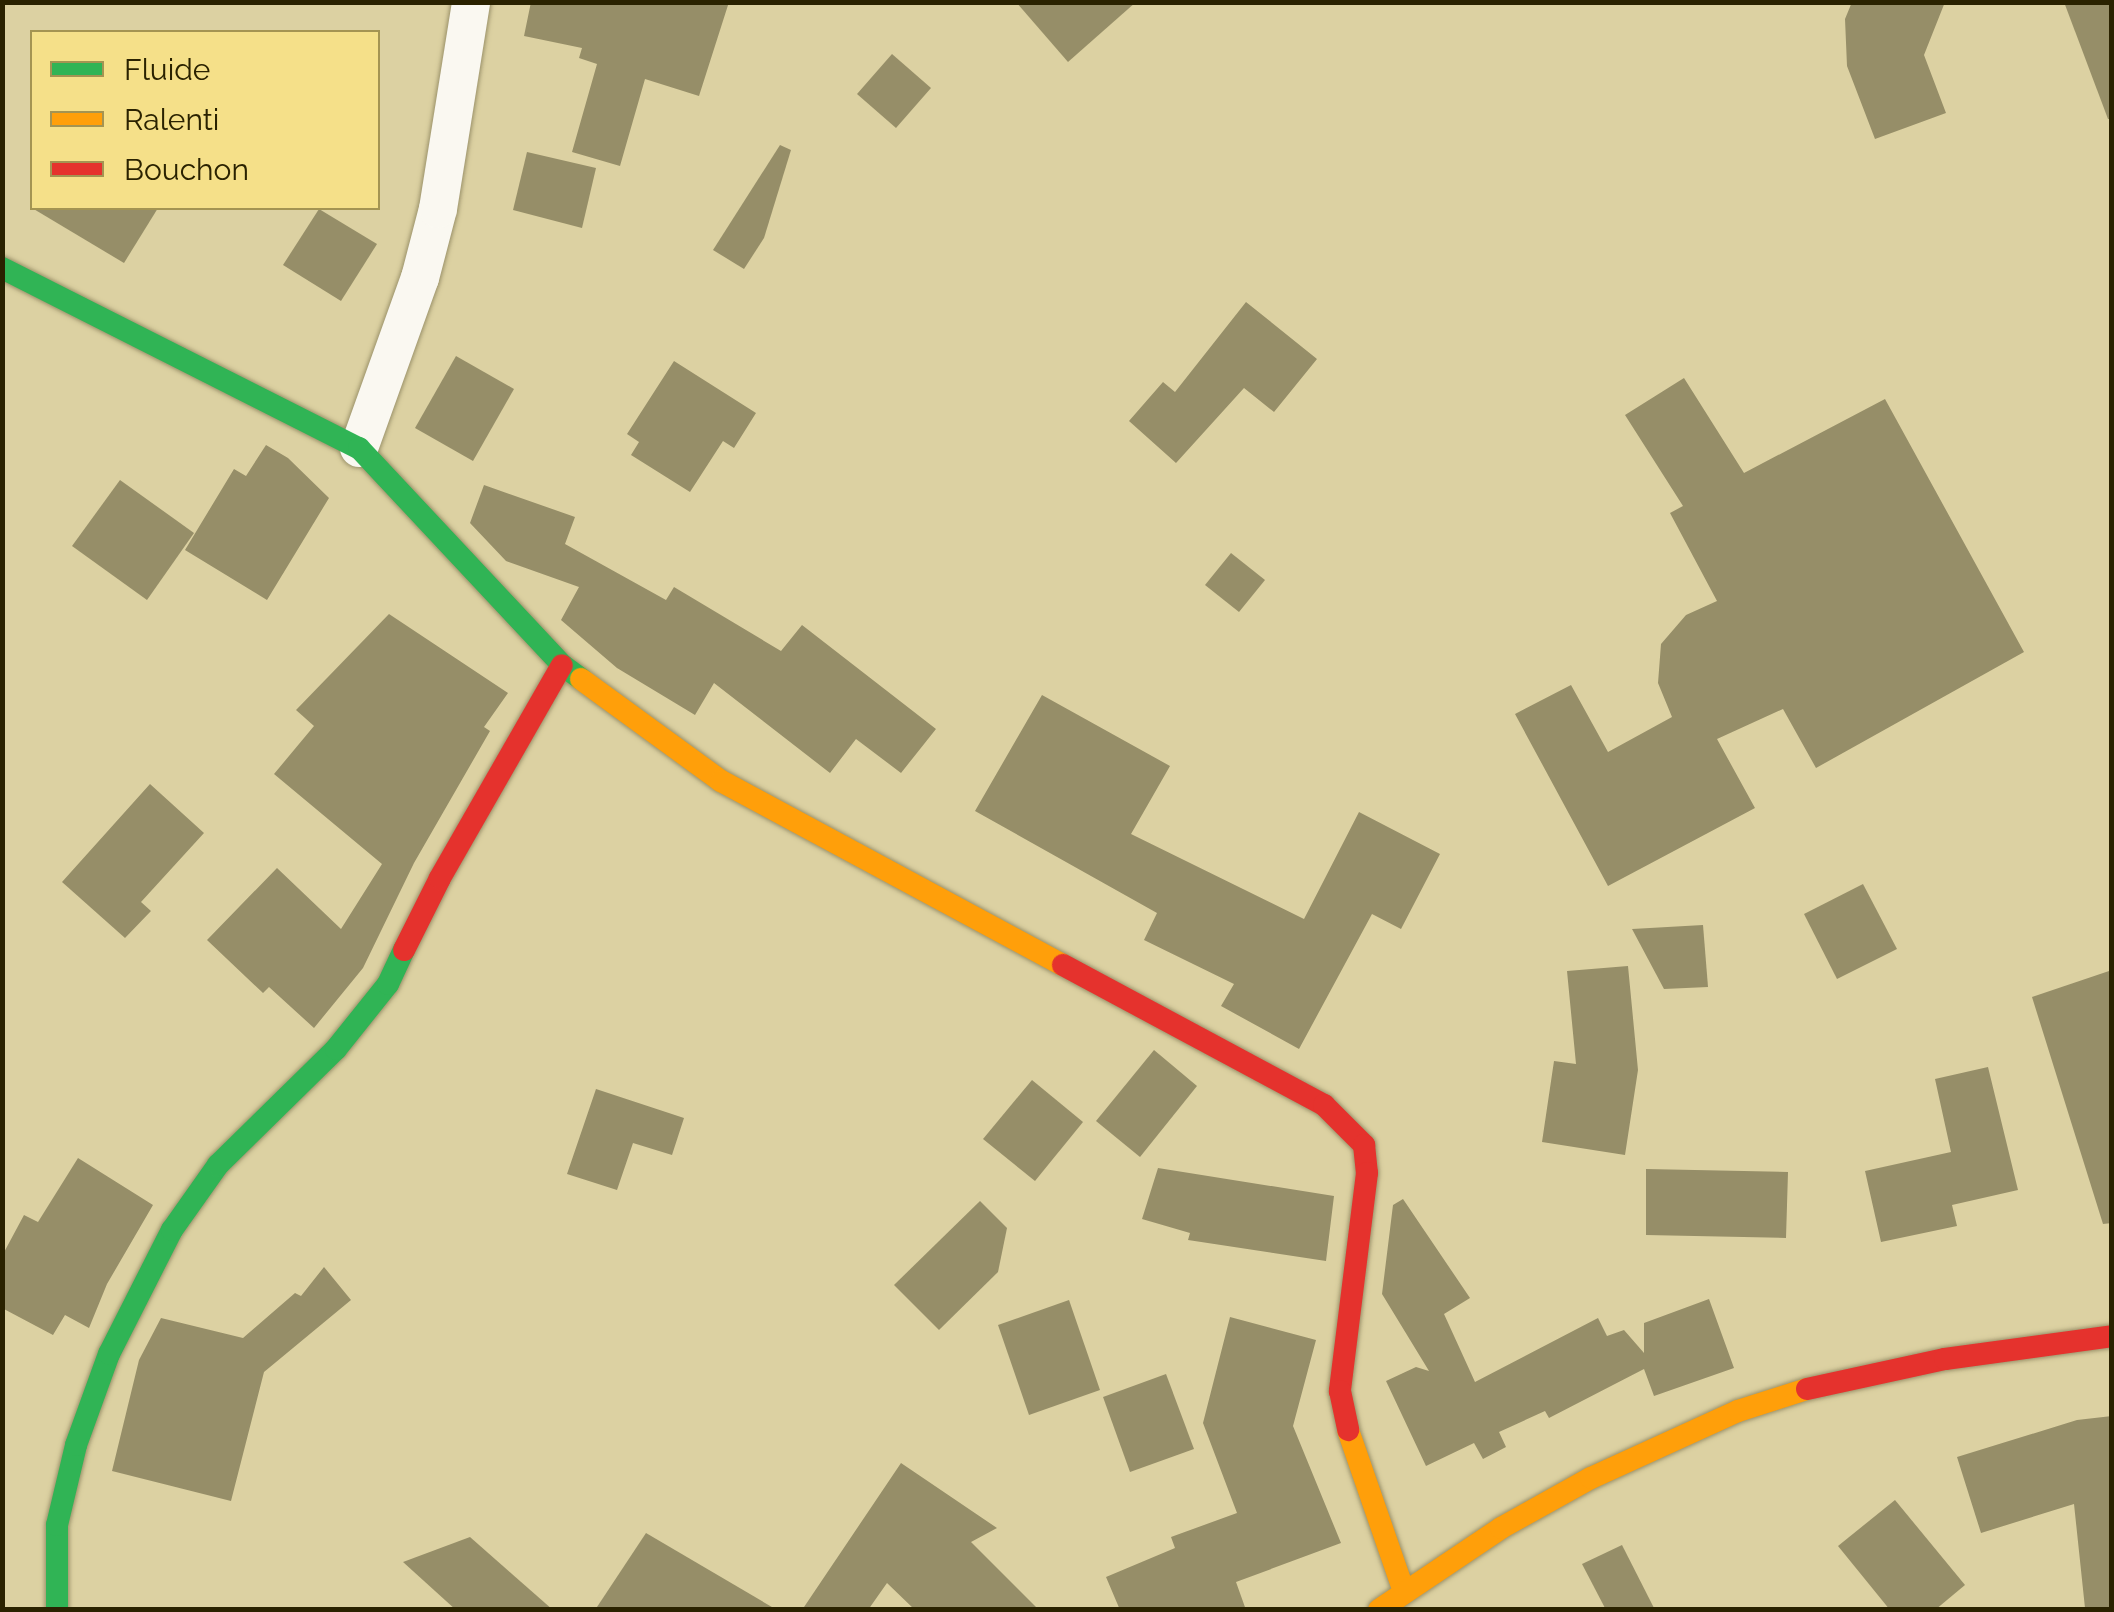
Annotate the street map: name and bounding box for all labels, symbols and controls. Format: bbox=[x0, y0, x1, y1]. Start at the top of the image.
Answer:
legend bbox=[30, 30, 380, 210]
text: Fluide bbox=[124, 52, 210, 87]
text: Ralenti bbox=[124, 102, 219, 137]
text: Bouchon bbox=[124, 152, 249, 187]

